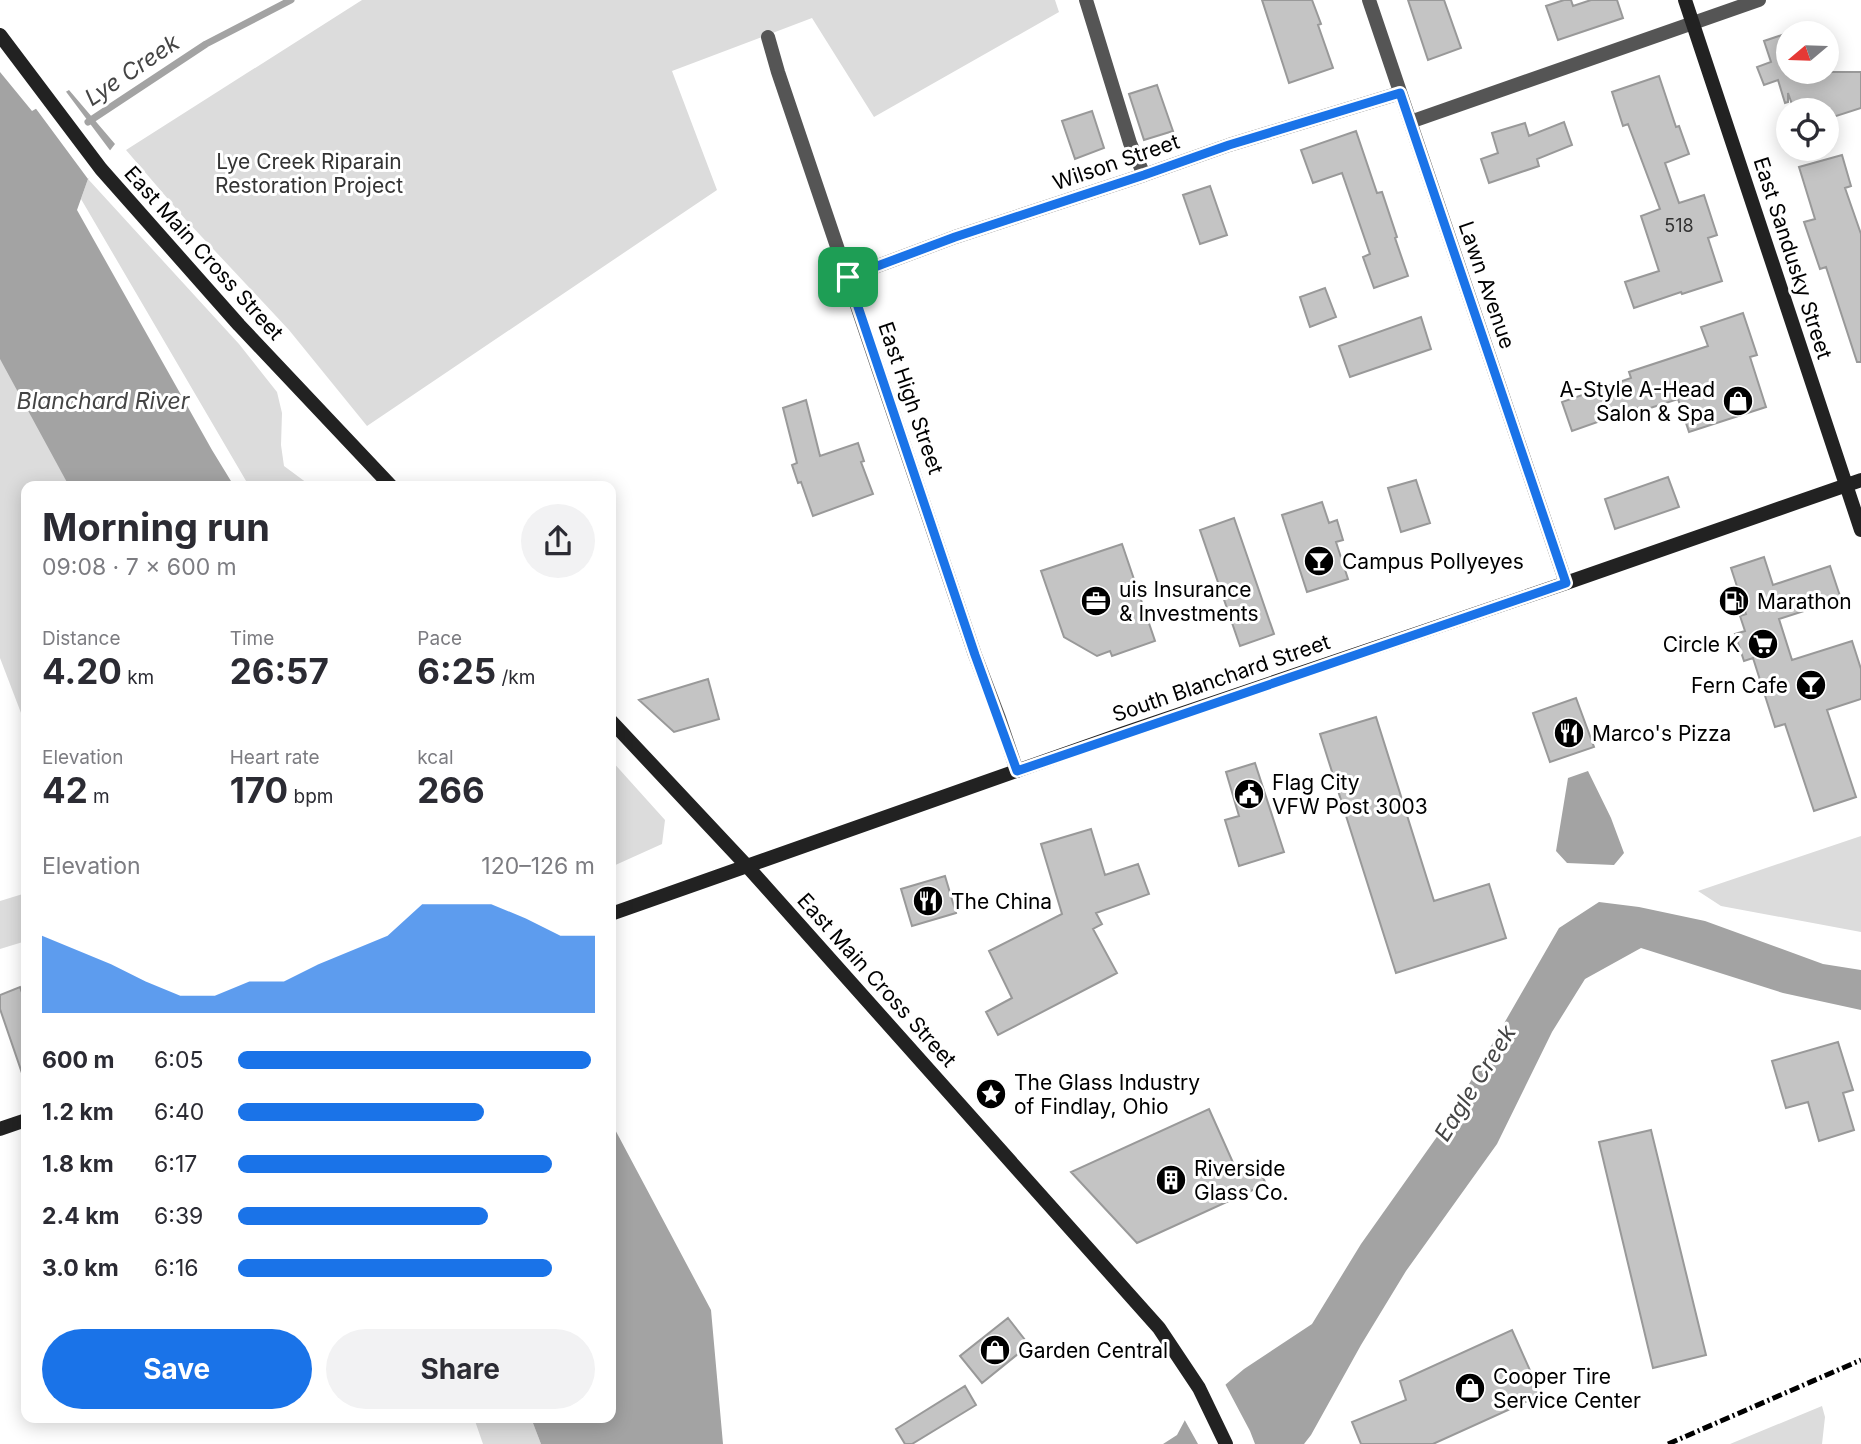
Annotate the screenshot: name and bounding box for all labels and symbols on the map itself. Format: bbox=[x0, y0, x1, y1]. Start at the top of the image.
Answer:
north arrow bbox=[1776, 21, 1839, 84]
water label: Lye Creek bbox=[79, 28, 185, 112]
street label: Wilson Street bbox=[1049, 129, 1183, 195]
park label: Lye Creek Riparain Restoration Project bbox=[215, 149, 403, 198]
street label: East Sandusky Street bbox=[1749, 154, 1837, 362]
street label: East Main Cross Street bbox=[119, 161, 289, 345]
house number: 518 bbox=[1664, 215, 1694, 236]
street label: Lawn Avenue bbox=[1454, 218, 1520, 352]
pin bbox=[818, 247, 878, 307]
street label: East High Street bbox=[873, 319, 949, 478]
place label: A-Style A-Head Salon & Spa bbox=[1560, 377, 1715, 426]
shop icon: A-Style A-Head Salon & Spa bbox=[1721, 384, 1755, 418]
water label: Blanchard River bbox=[17, 387, 191, 415]
bar icon: Campus Pollyeyes bbox=[1302, 544, 1336, 578]
place label: Campus Pollyeyes bbox=[1342, 549, 1524, 574]
place label: uis Insurance & Investments bbox=[1119, 577, 1259, 626]
office icon: uis Insurance & Investments bbox=[1079, 584, 1113, 618]
fuel station icon: Marathon bbox=[1717, 584, 1751, 618]
place label: Marathon bbox=[1757, 589, 1852, 614]
supermarket icon: Circle K bbox=[1746, 627, 1780, 661]
street label: South Blanchard Street bbox=[1109, 629, 1333, 727]
place label: Circle K bbox=[1663, 632, 1740, 657]
bar icon: Fern Cafe bbox=[1794, 668, 1828, 702]
place label: Fern Cafe bbox=[1691, 673, 1788, 698]
restaurant icon: Marco's Pizza bbox=[1552, 716, 1586, 750]
place label: Marco's Pizza bbox=[1592, 721, 1731, 746]
place label: Flag City VFW Post 3003 bbox=[1272, 770, 1428, 819]
public building icon: Flag City VFW Post 3003 bbox=[1232, 777, 1266, 811]
restaurant icon: The China bbox=[911, 884, 945, 918]
street label: East Main Cross Street bbox=[792, 888, 962, 1072]
place label: The China bbox=[951, 889, 1052, 914]
water label: Eagle Creek bbox=[1428, 1019, 1522, 1146]
place label: The Glass Industry of Findlay, Ohio bbox=[1014, 1070, 1200, 1119]
place icon: The Glass Industry of Findlay, Ohio bbox=[974, 1077, 1008, 1111]
place label: Riverside Glass Co. bbox=[1194, 1156, 1289, 1205]
building icon: Riverside Glass Co. bbox=[1154, 1163, 1188, 1197]
shop icon: Garden Central bbox=[978, 1333, 1012, 1367]
place label: Garden Central bbox=[1018, 1338, 1168, 1363]
place label: Cooper Tire Service Center bbox=[1493, 1364, 1641, 1413]
shop icon: Cooper Tire Service Center bbox=[1453, 1371, 1487, 1405]

